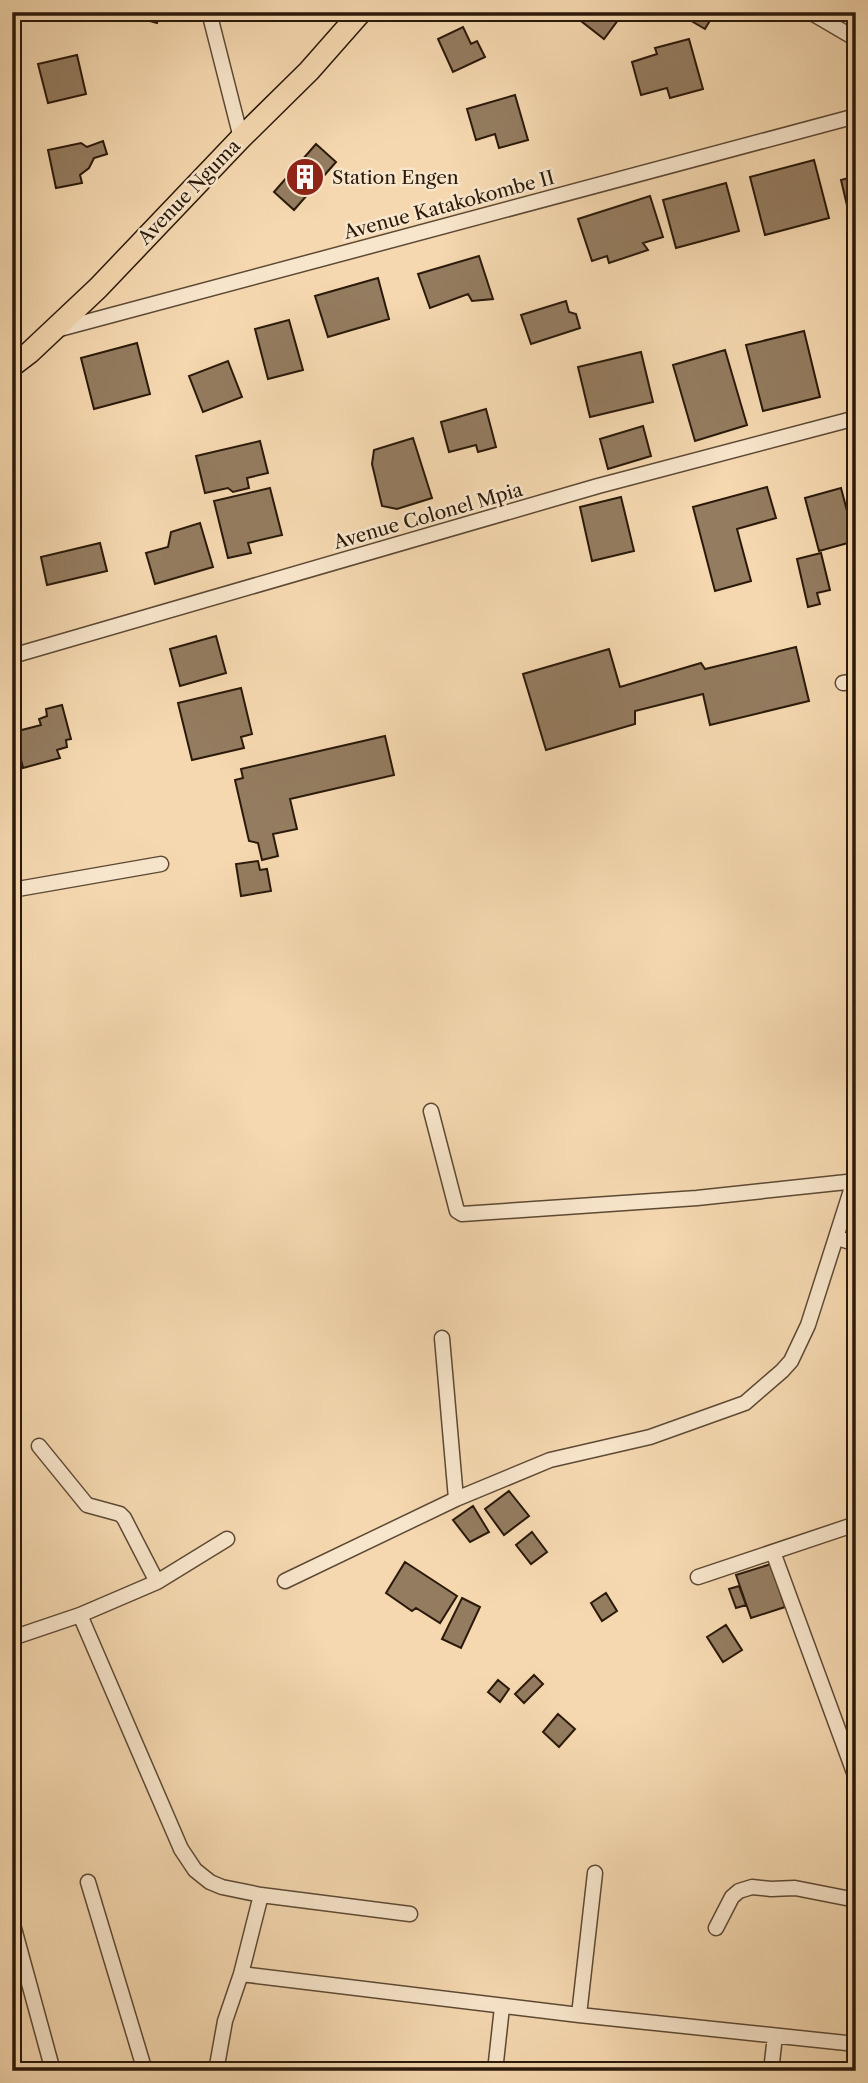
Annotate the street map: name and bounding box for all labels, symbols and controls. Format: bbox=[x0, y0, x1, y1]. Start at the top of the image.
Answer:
street label: Avenue Nguma bbox=[132, 135, 245, 250]
building icon: Station Engen bbox=[284, 156, 326, 198]
place label: Station Engen bbox=[332, 166, 459, 189]
street label: Avenue Katakokombe II bbox=[340, 166, 557, 244]
street label: Avenue Colonel Mpia bbox=[330, 478, 525, 554]

